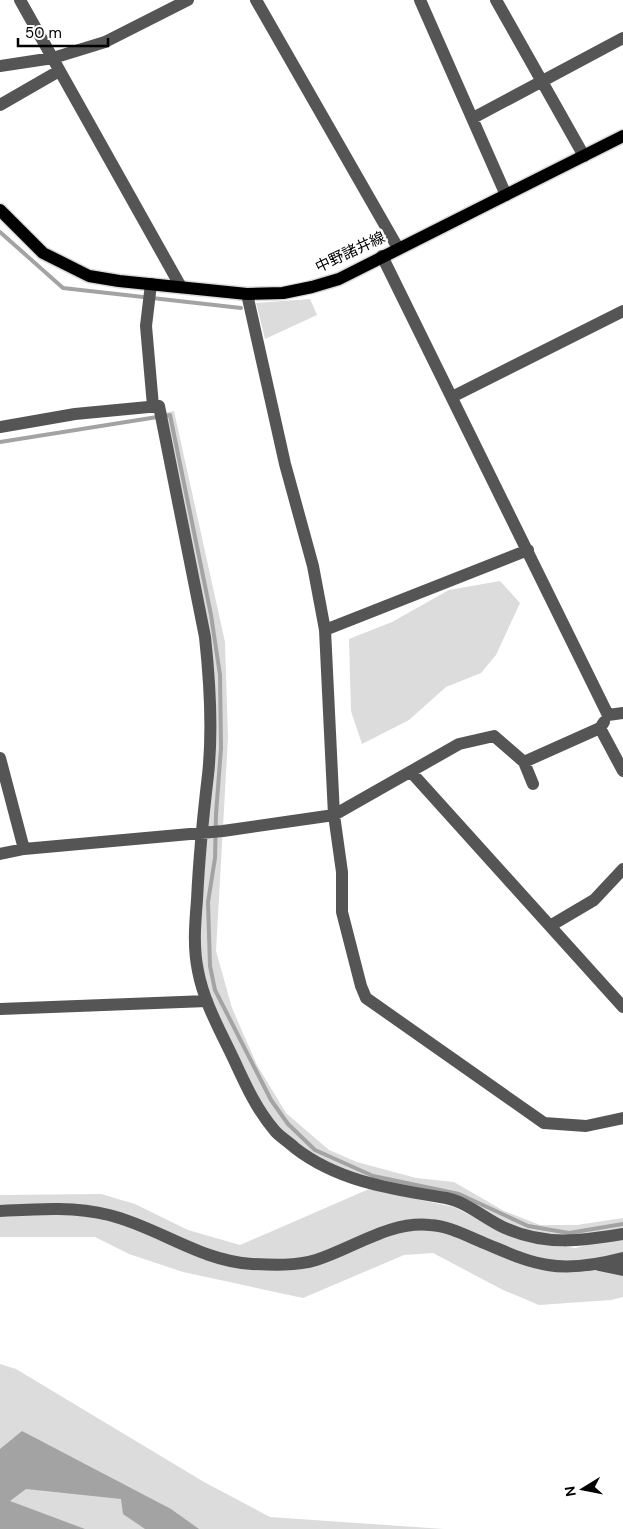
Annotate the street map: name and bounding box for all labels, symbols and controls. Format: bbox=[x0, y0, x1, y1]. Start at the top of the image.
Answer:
scale bar bbox=[18, 15, 108, 47]
text: 50 m bbox=[25, 23, 62, 43]
street label: 中野諸井線 bbox=[312, 227, 388, 277]
north arrow bbox=[558, 1464, 608, 1514]
text: N bbox=[560, 1485, 580, 1498]

